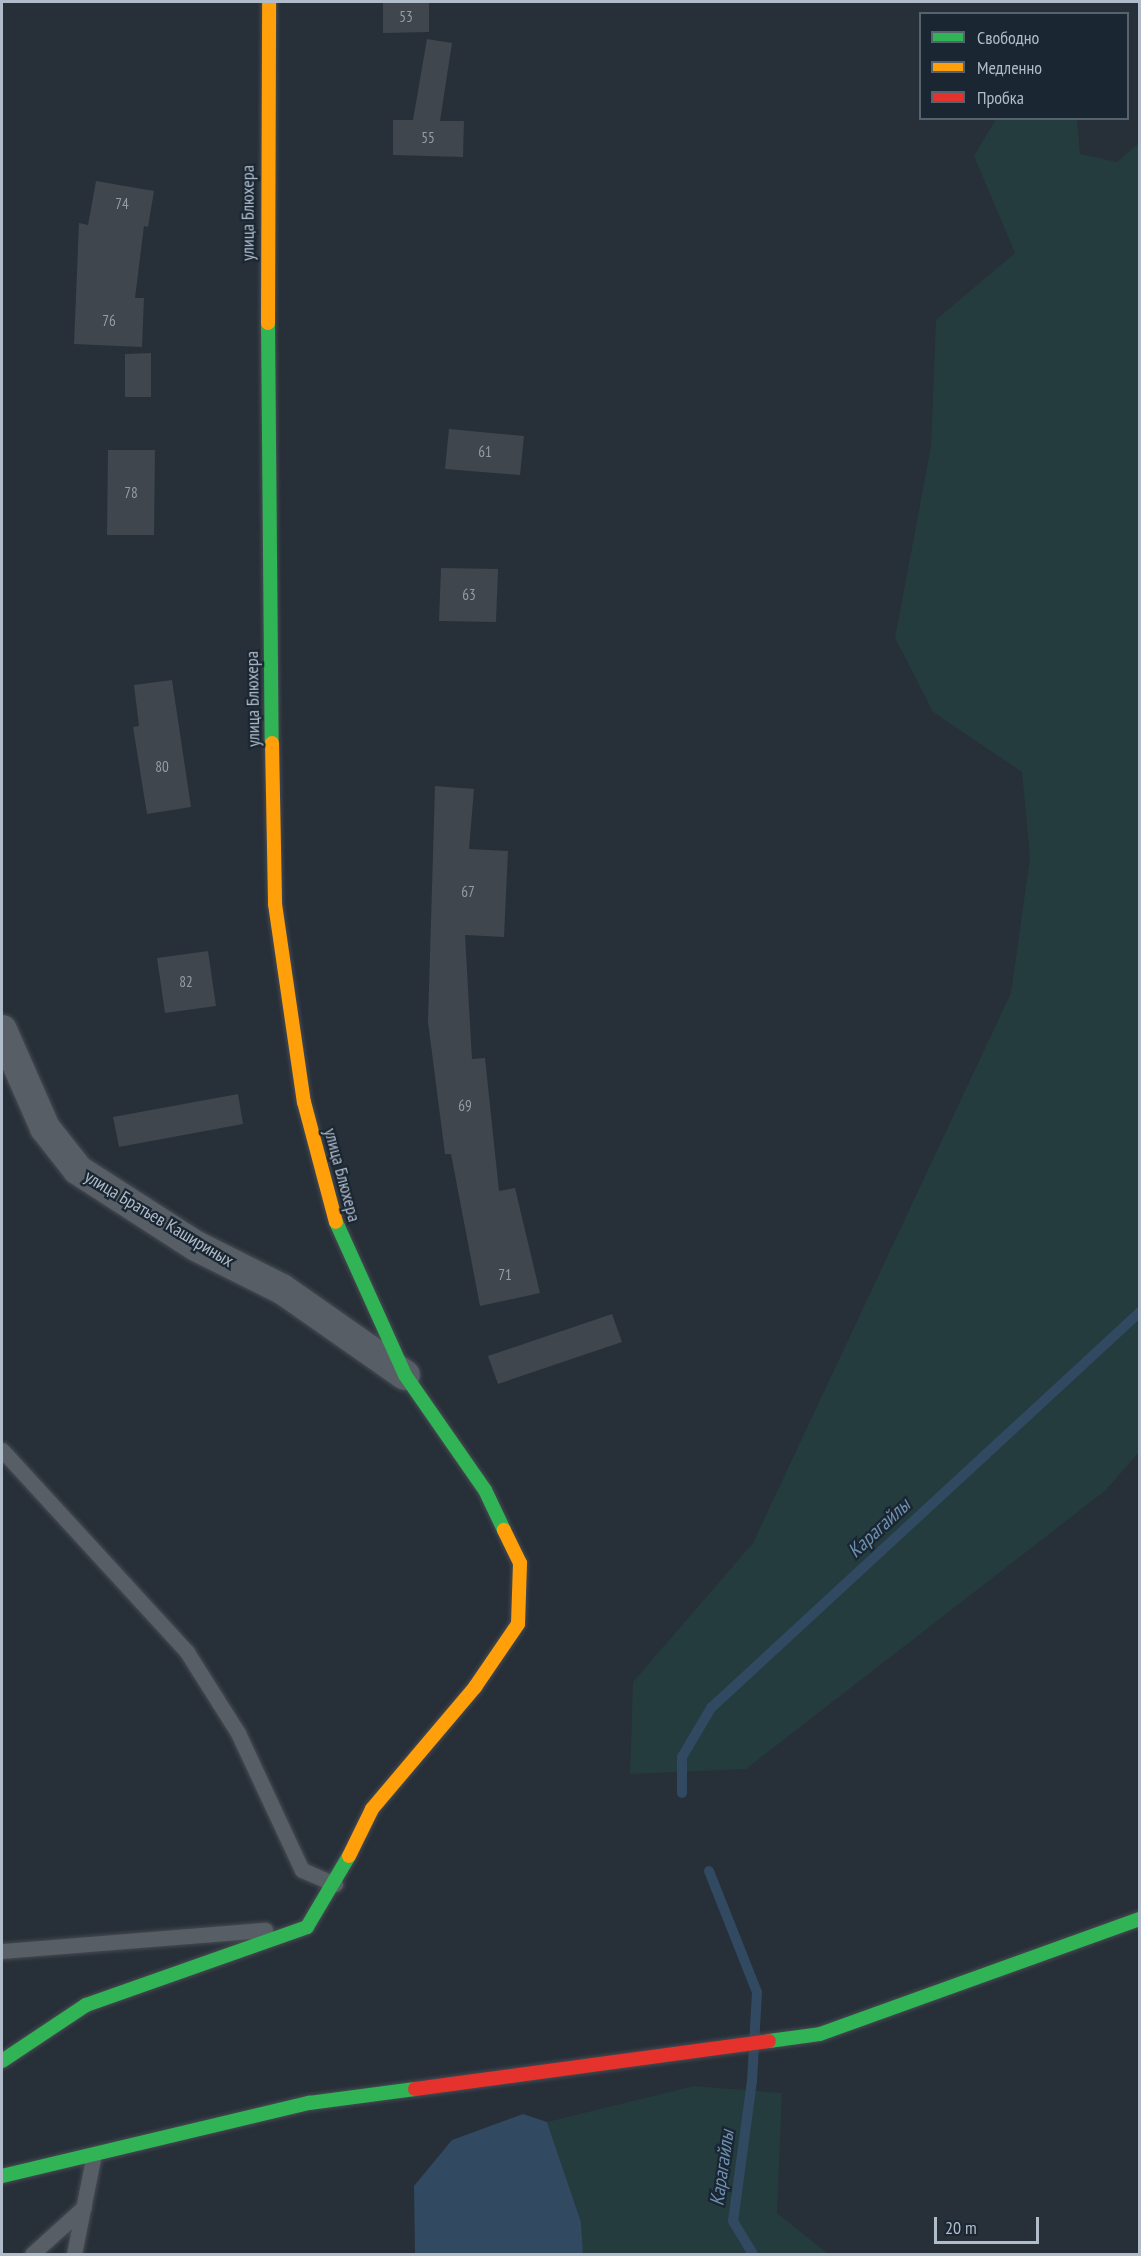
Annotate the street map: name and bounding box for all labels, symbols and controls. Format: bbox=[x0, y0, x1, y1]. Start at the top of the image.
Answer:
house number: 53 bbox=[399, 8, 413, 26]
legend bbox=[919, 12, 1129, 120]
text: Свободно bbox=[977, 26, 1039, 49]
text: Медленно bbox=[977, 56, 1042, 79]
text: Пробка bbox=[977, 86, 1024, 109]
house number: 55 bbox=[421, 129, 435, 147]
street label: улица Блюхера bbox=[237, 165, 259, 261]
house number: 74 bbox=[115, 195, 129, 213]
house number: 76 bbox=[102, 312, 116, 330]
house number: 61 bbox=[478, 443, 492, 461]
house number: 78 bbox=[124, 484, 138, 502]
house number: 63 bbox=[462, 586, 476, 604]
street label: улица Блюхера bbox=[241, 651, 265, 747]
house number: 80 bbox=[155, 758, 169, 776]
house number: 67 bbox=[461, 883, 475, 901]
house number: 82 bbox=[179, 973, 193, 991]
house number: 69 bbox=[458, 1097, 472, 1115]
street label: улица Блюхера bbox=[319, 1126, 365, 1224]
street label: улица Братьев Кашириных bbox=[81, 1166, 237, 1272]
house number: 71 bbox=[498, 1266, 512, 1284]
water label: Карагайлы bbox=[843, 1493, 915, 1563]
water label: Карагайлы bbox=[705, 2129, 739, 2207]
scale bar bbox=[937, 2205, 1042, 2243]
text: 20 m bbox=[945, 2216, 977, 2239]

